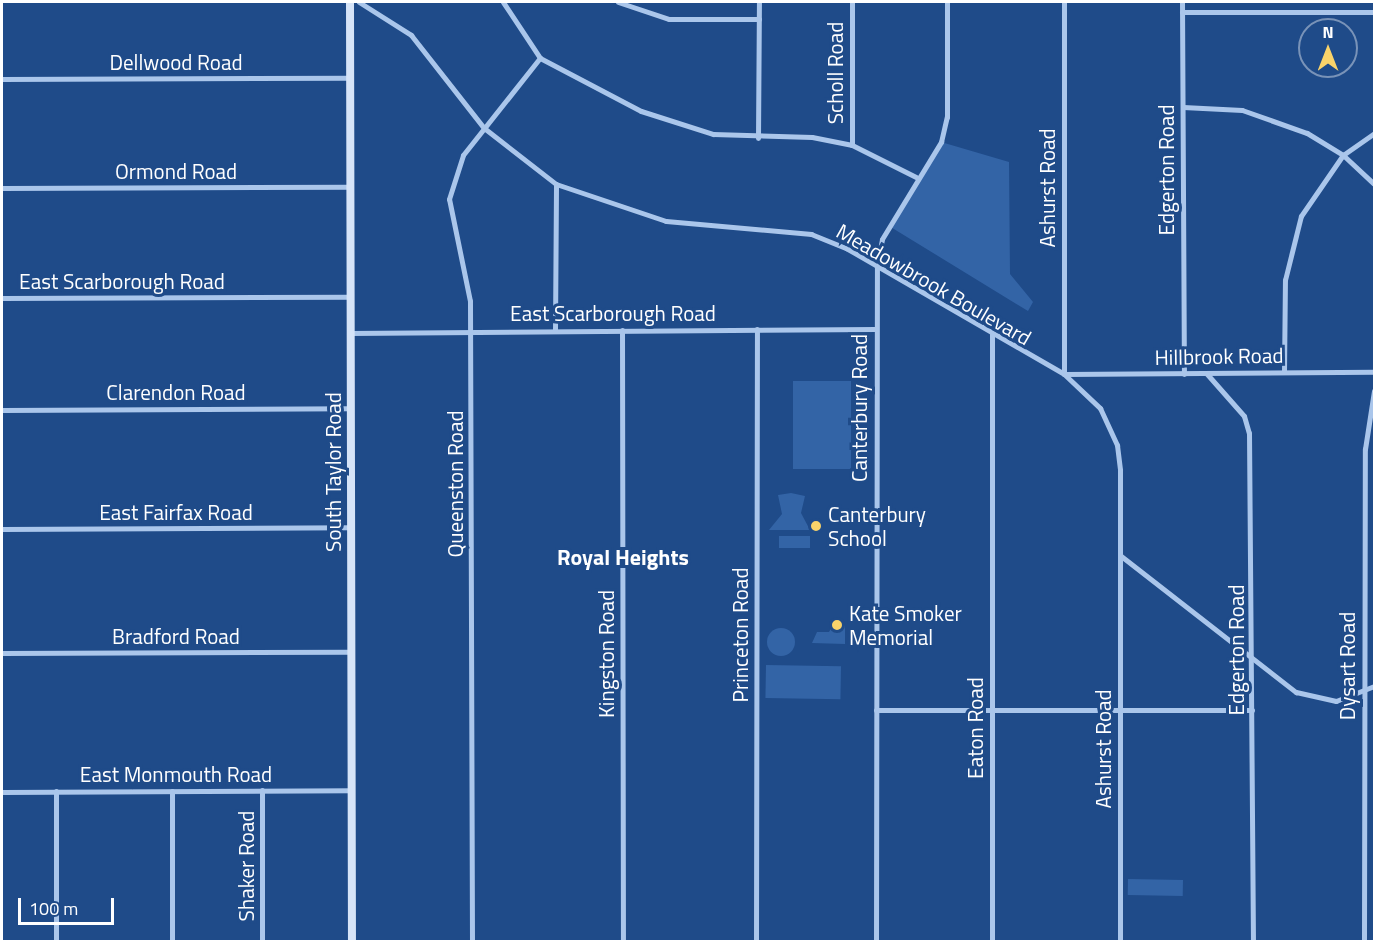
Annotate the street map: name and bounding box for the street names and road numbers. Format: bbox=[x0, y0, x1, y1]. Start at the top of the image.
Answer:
street label: Scholl Road bbox=[822, 22, 848, 124]
street label: Dellwood Road bbox=[109, 49, 243, 75]
street label: Edgerton Road bbox=[1153, 104, 1179, 236]
street label: Ashurst Road bbox=[1034, 128, 1060, 248]
street label: Ormond Road bbox=[115, 158, 237, 184]
street label: Meadowbrook Boulevard bbox=[832, 218, 1036, 350]
street label: East Scarborough Road bbox=[19, 268, 225, 294]
street label: East Scarborough Road bbox=[510, 300, 716, 326]
street label: Canterbury Road bbox=[846, 334, 872, 482]
street label: Hillbrook Road bbox=[1154, 342, 1284, 370]
street label: Clarendon Road bbox=[106, 379, 246, 405]
street label: South Taylor Road bbox=[320, 392, 346, 552]
street label: Queenston Road bbox=[442, 410, 468, 558]
street label: East Fairfax Road bbox=[99, 499, 253, 525]
street label: Princeton Road bbox=[727, 568, 753, 702]
street label: Edgerton Road bbox=[1223, 584, 1249, 716]
street label: Kingston Road bbox=[593, 590, 619, 718]
street label: Dysart Road bbox=[1334, 612, 1360, 720]
street label: Bradford Road bbox=[112, 623, 240, 649]
street label: Eaton Road bbox=[962, 677, 988, 779]
street label: Ashurst Road bbox=[1090, 689, 1116, 809]
street label: East Monmouth Road bbox=[80, 761, 272, 787]
street label: Shaker Road bbox=[233, 811, 259, 921]

